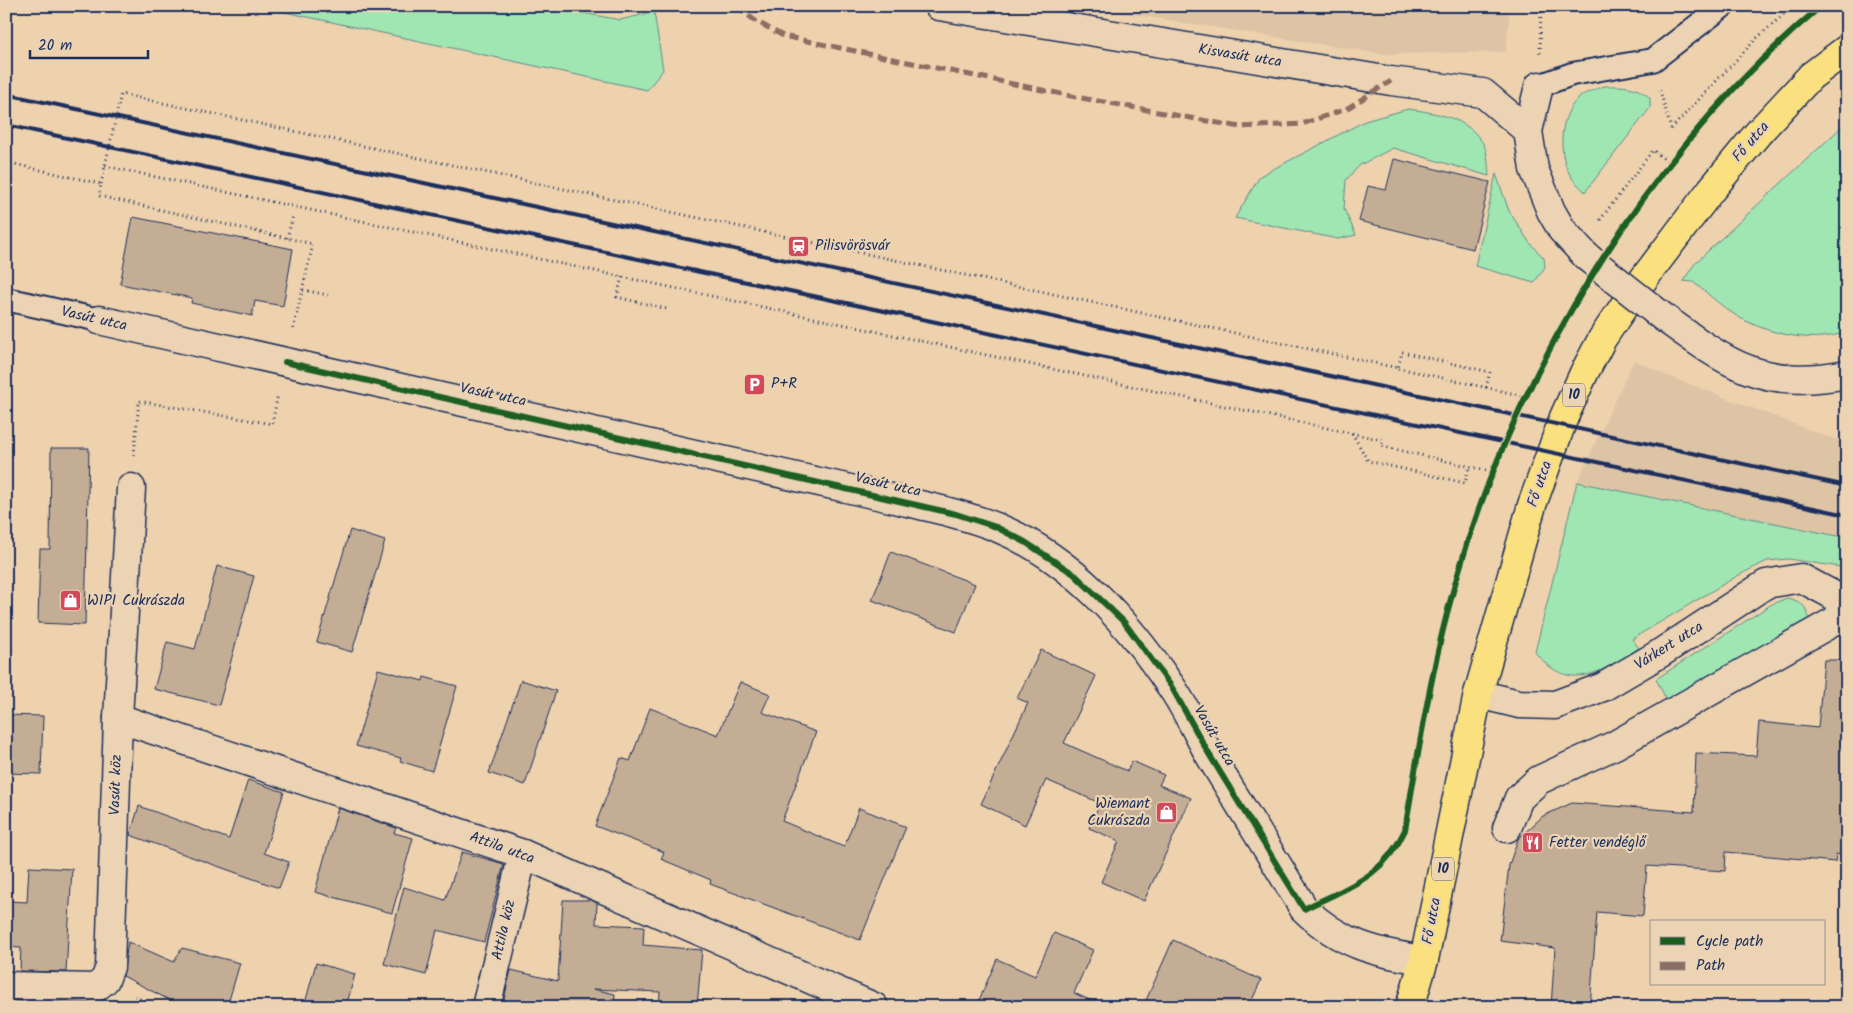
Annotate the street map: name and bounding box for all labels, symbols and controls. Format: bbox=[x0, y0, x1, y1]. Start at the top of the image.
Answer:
scale bar bbox=[30, 28, 148, 60]
text: 20 m bbox=[38, 34, 72, 58]
street label: Kisvasút utca bbox=[1196, 38, 1284, 74]
street label: Fő utca bbox=[1726, 116, 1776, 168]
station icon: Pilisvörösvár bbox=[787, 234, 811, 258]
place label: Pilisvörösvár bbox=[815, 234, 891, 258]
street label: Vasút utca bbox=[59, 300, 129, 338]
parking icon: P+R bbox=[743, 372, 767, 396]
place label: P+R bbox=[771, 372, 797, 396]
street label: Vasút utca bbox=[458, 376, 528, 414]
road number: 10 bbox=[1563, 384, 1585, 406]
street label: Fő utca bbox=[1521, 458, 1559, 510]
street label: Vasút utca bbox=[853, 466, 923, 504]
shop icon: WIPI Cukrászda bbox=[59, 589, 83, 613]
place label: WIPI Cukrászda bbox=[87, 589, 185, 613]
street label: Várkert utca bbox=[1630, 615, 1708, 677]
street label: Vasút utca bbox=[1187, 701, 1241, 771]
street label: Vasút köz bbox=[103, 754, 129, 816]
place label: Wiemant Cukrászda bbox=[1087, 792, 1150, 833]
shop icon: Wiemant Cukrászda bbox=[1154, 801, 1178, 825]
street label: Attila utca bbox=[466, 825, 538, 871]
restaurant icon: Fetter vendéglő bbox=[1521, 831, 1545, 855]
place label: Fetter vendéglő bbox=[1549, 831, 1647, 855]
road number: 10 bbox=[1432, 858, 1454, 881]
street label: Fő utca bbox=[1416, 895, 1448, 947]
street label: Attila köz bbox=[485, 897, 523, 963]
legend bbox=[1650, 920, 1826, 986]
text: Cycle path bbox=[1696, 930, 1763, 954]
text: Path bbox=[1696, 954, 1725, 978]

